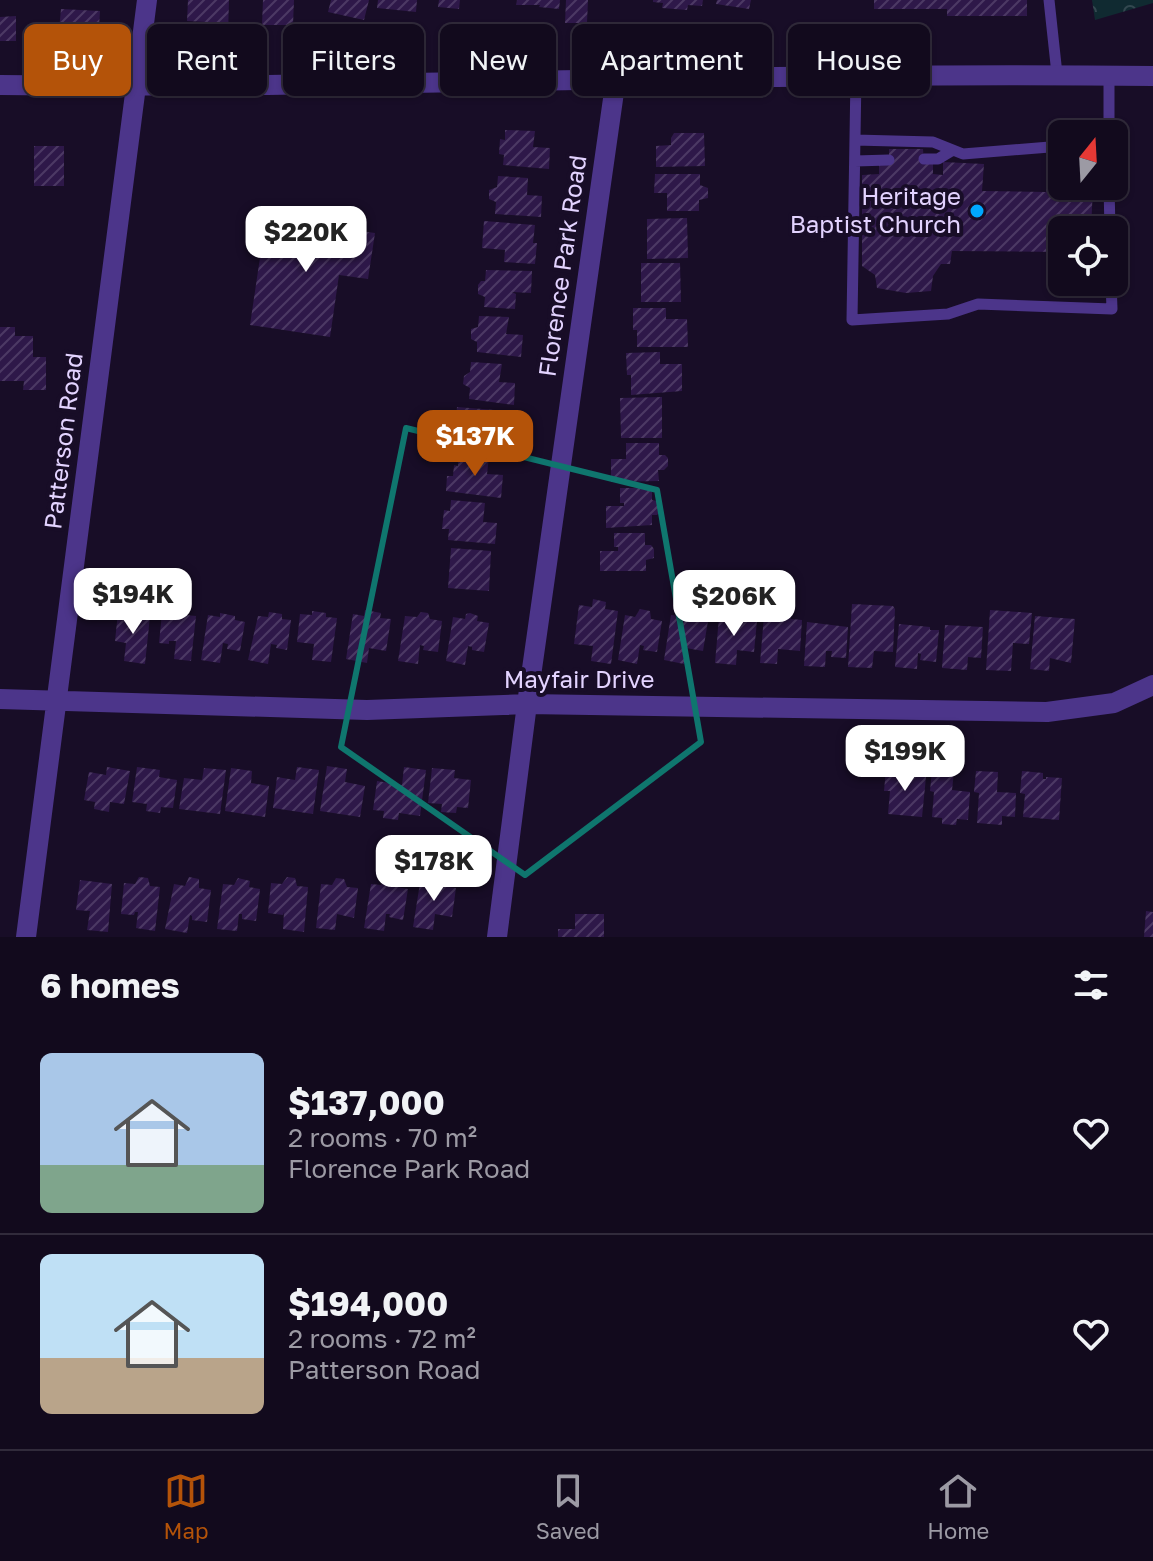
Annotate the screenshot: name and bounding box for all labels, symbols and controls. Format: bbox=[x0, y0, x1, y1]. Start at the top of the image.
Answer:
chip: Buy bbox=[24, 24, 131, 96]
chip: Rent bbox=[147, 24, 267, 96]
chip: Filters bbox=[283, 24, 424, 96]
chip: New bbox=[440, 24, 556, 96]
chip: Apartment bbox=[572, 24, 772, 96]
chip: House bbox=[788, 24, 930, 96]
north arrow bbox=[1048, 120, 1128, 200]
map controls bbox=[1048, 120, 1128, 296]
street label: Florence Park Road bbox=[532, 153, 591, 379]
place label: Heritage Baptist Church bbox=[790, 181, 961, 238]
marker: Heritage Baptist Church bbox=[968, 202, 986, 220]
pin: $220K bbox=[250, 206, 362, 274]
text: $220K bbox=[264, 216, 348, 247]
button: locate bbox=[1048, 216, 1128, 296]
street label: Patterson Road bbox=[37, 351, 88, 531]
pin: $137K bbox=[419, 410, 531, 478]
text: $137K bbox=[435, 420, 515, 451]
pin: $194K bbox=[77, 568, 189, 636]
pin: $206K bbox=[678, 570, 790, 638]
text: $194K bbox=[92, 578, 174, 609]
text: $206K bbox=[691, 580, 777, 611]
street label: Mayfair Drive bbox=[504, 664, 654, 693]
pin: $199K bbox=[849, 725, 961, 793]
text: $199K bbox=[864, 735, 946, 766]
pin: $178K bbox=[378, 835, 490, 903]
text: $178K bbox=[394, 845, 474, 876]
icon: filters bbox=[1069, 963, 1113, 1007]
text: 6 homes bbox=[40, 965, 180, 1005]
text: $137,000 bbox=[288, 1082, 445, 1122]
icon: home bbox=[104, 1085, 200, 1181]
icon: heart bbox=[1069, 1111, 1113, 1155]
text: 2 rooms · 70 m² bbox=[288, 1122, 477, 1153]
text: Florence Park Road bbox=[288, 1153, 530, 1184]
text: $194,000 bbox=[288, 1283, 448, 1323]
icon: home bbox=[104, 1286, 200, 1382]
icon: heart bbox=[1069, 1312, 1113, 1356]
text: 2 rooms · 72 m² bbox=[288, 1323, 476, 1354]
text: Patterson Road bbox=[288, 1354, 481, 1385]
tab: Map bbox=[164, 1469, 209, 1544]
tab: Saved bbox=[536, 1469, 600, 1544]
tab: Home bbox=[927, 1469, 989, 1544]

